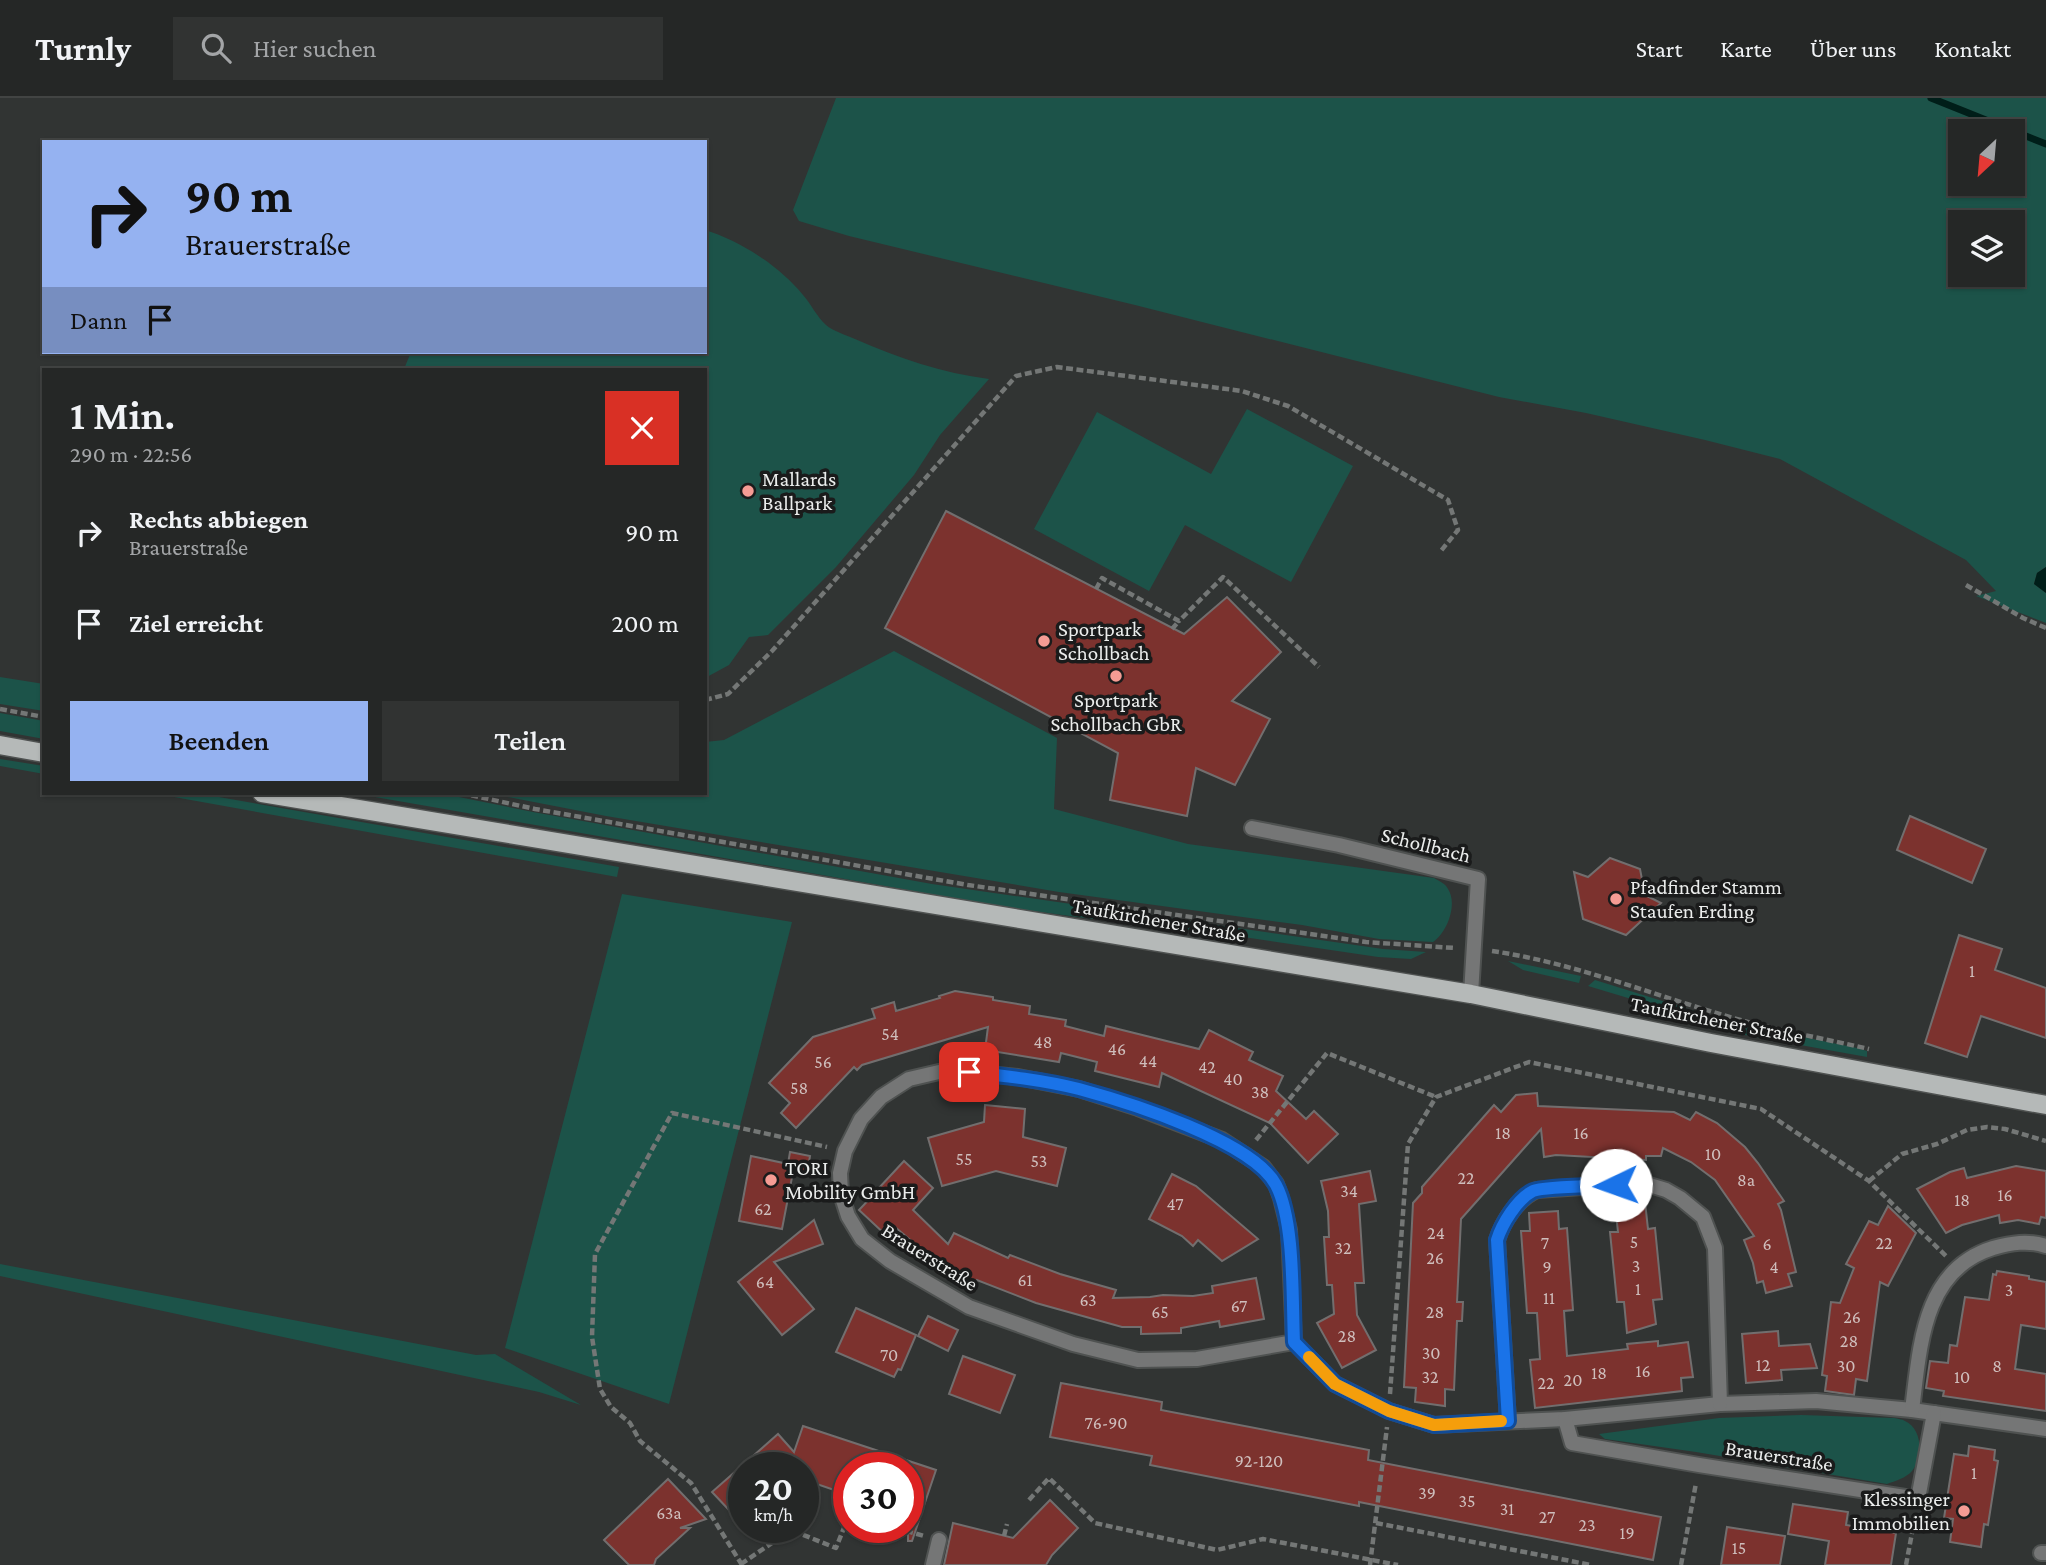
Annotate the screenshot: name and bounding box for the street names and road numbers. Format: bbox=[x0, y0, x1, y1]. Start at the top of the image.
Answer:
street label: Schollbach bbox=[1379, 822, 1473, 868]
street label: Taufkirchener Straße bbox=[1070, 893, 1248, 947]
street label: Taufkirchener Straße bbox=[1628, 991, 1806, 1049]
street label: Brauerstraße bbox=[877, 1218, 983, 1296]
street label: Brauerstraße bbox=[1723, 1436, 1835, 1476]

